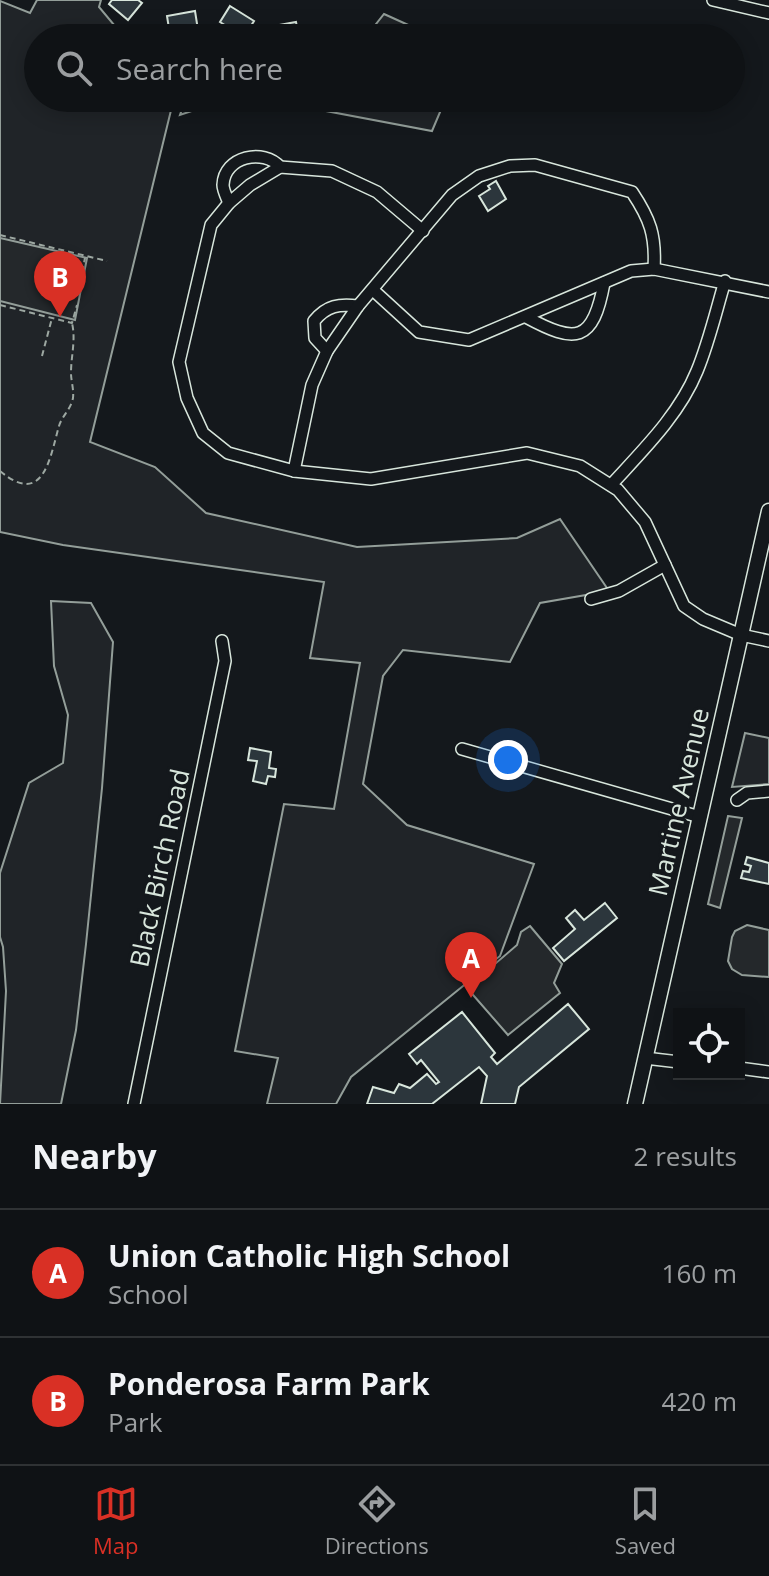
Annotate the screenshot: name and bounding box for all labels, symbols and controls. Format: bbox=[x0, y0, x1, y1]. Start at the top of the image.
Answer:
search box bbox=[24, 24, 745, 112]
icon: search bbox=[52, 46, 96, 90]
text: Search here bbox=[116, 48, 283, 89]
pin: B bbox=[34, 251, 86, 317]
street label: Martine Avenue bbox=[639, 704, 717, 899]
your location bbox=[488, 740, 528, 780]
street label: Black Birch Road bbox=[120, 765, 198, 970]
pin: A bbox=[445, 932, 497, 998]
map controls bbox=[673, 1008, 745, 1080]
button: locate bbox=[673, 1008, 745, 1080]
text: Nearby bbox=[32, 1133, 157, 1179]
text: 2 results bbox=[634, 1138, 737, 1174]
text: Union Catholic High School bbox=[108, 1235, 510, 1276]
text: A bbox=[49, 1255, 67, 1291]
text: 160 m bbox=[662, 1255, 737, 1291]
text: School bbox=[108, 1276, 189, 1312]
text: Ponderosa Farm Park bbox=[108, 1363, 430, 1404]
text: B bbox=[49, 1383, 67, 1419]
text: 420 m bbox=[662, 1383, 737, 1419]
text: Park bbox=[108, 1404, 162, 1440]
tab: Map bbox=[93, 1482, 139, 1560]
tab: Directions bbox=[325, 1482, 429, 1560]
tab: Saved bbox=[615, 1482, 676, 1560]

